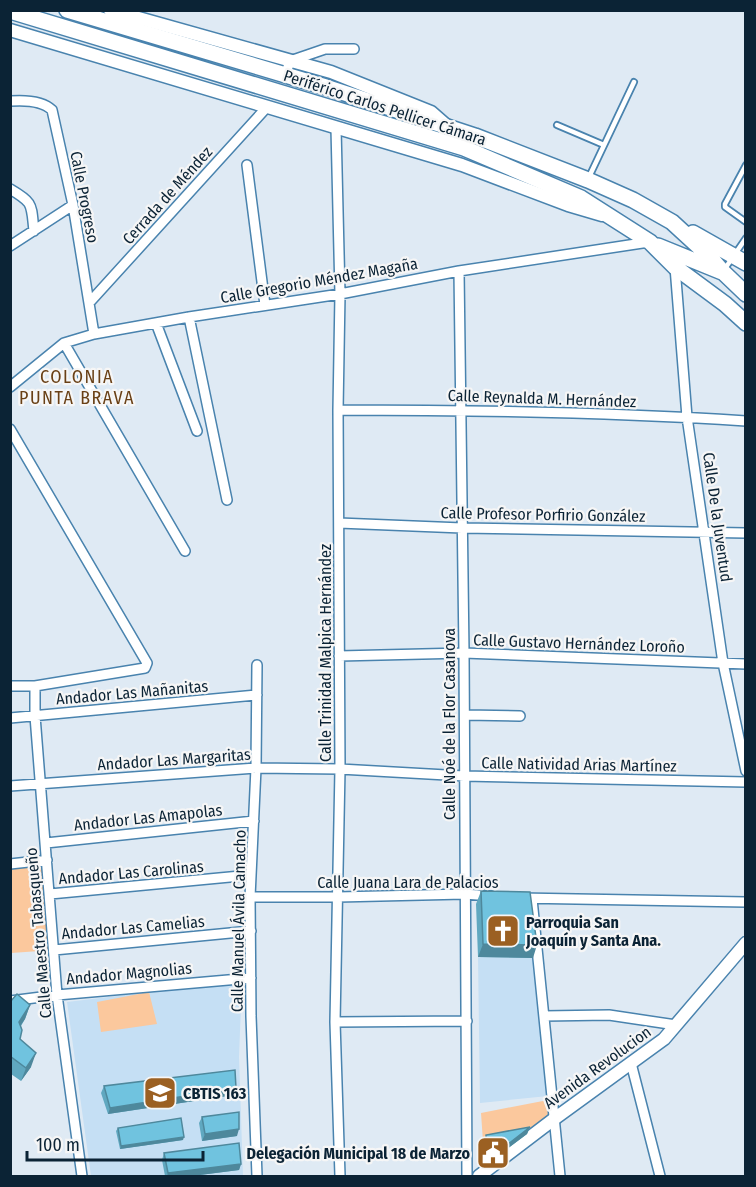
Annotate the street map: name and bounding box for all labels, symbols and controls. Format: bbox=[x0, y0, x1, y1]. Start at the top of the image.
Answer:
street label: Periférico Carlos Pellicer Cámara bbox=[281, 66, 489, 149]
street label: Cerrada de Méndez bbox=[118, 143, 216, 248]
street label: Calle Progreso bbox=[66, 150, 103, 245]
street label: Calle Gregorio Méndez Magaña bbox=[219, 254, 419, 307]
district label: COLONIA PUNTA BRAVA bbox=[19, 366, 135, 409]
street label: Calle Reynalda M. Hernández bbox=[447, 386, 637, 411]
street label: Calle De la Juventud bbox=[699, 451, 736, 583]
street label: Calle Profesor Porfirio González bbox=[441, 503, 645, 526]
street label: Calle Trinidad Malpica Hernández bbox=[316, 544, 335, 762]
street label: Calle Noé de la Flor Casanova bbox=[440, 628, 459, 820]
street label: Calle Gustavo Hernández Loroño bbox=[473, 630, 685, 657]
street label: Andador Las Mañanitas bbox=[55, 676, 209, 709]
street label: Andador Las Margaritas bbox=[97, 745, 252, 774]
street label: Calle Natividad Arias Martínez bbox=[481, 753, 677, 776]
street label: Andador Las Amapolas bbox=[73, 800, 223, 835]
street label: Calle Manuel Ávila Camacho bbox=[227, 830, 250, 1012]
street label: Calle Maestro Tabasqueño bbox=[22, 847, 55, 1019]
street label: Andador Las Carolinas bbox=[58, 857, 205, 888]
street label: Calle Juana Lara de Palacios bbox=[317, 873, 499, 892]
street label: Andador Las Camelias bbox=[61, 912, 206, 943]
church icon: Parroquia San Joaquín y Santa Ana. bbox=[485, 913, 521, 949]
place label: Parroquia San Joaquín y Santa Ana. bbox=[525, 913, 661, 950]
street label: Andador Magnolias bbox=[66, 959, 193, 988]
street label: Avenida Revolucion bbox=[540, 1022, 655, 1113]
school or university icon: CBTIS 163 bbox=[142, 1075, 178, 1111]
place label: CBTIS 163 bbox=[183, 1084, 247, 1103]
scale bar bbox=[27, 1124, 202, 1162]
text: 100 m bbox=[36, 1134, 80, 1156]
public building icon: Delegación Municipal 18 de Marzo bbox=[475, 1135, 511, 1171]
place label: Delegación Municipal 18 de Marzo bbox=[247, 1144, 470, 1163]

